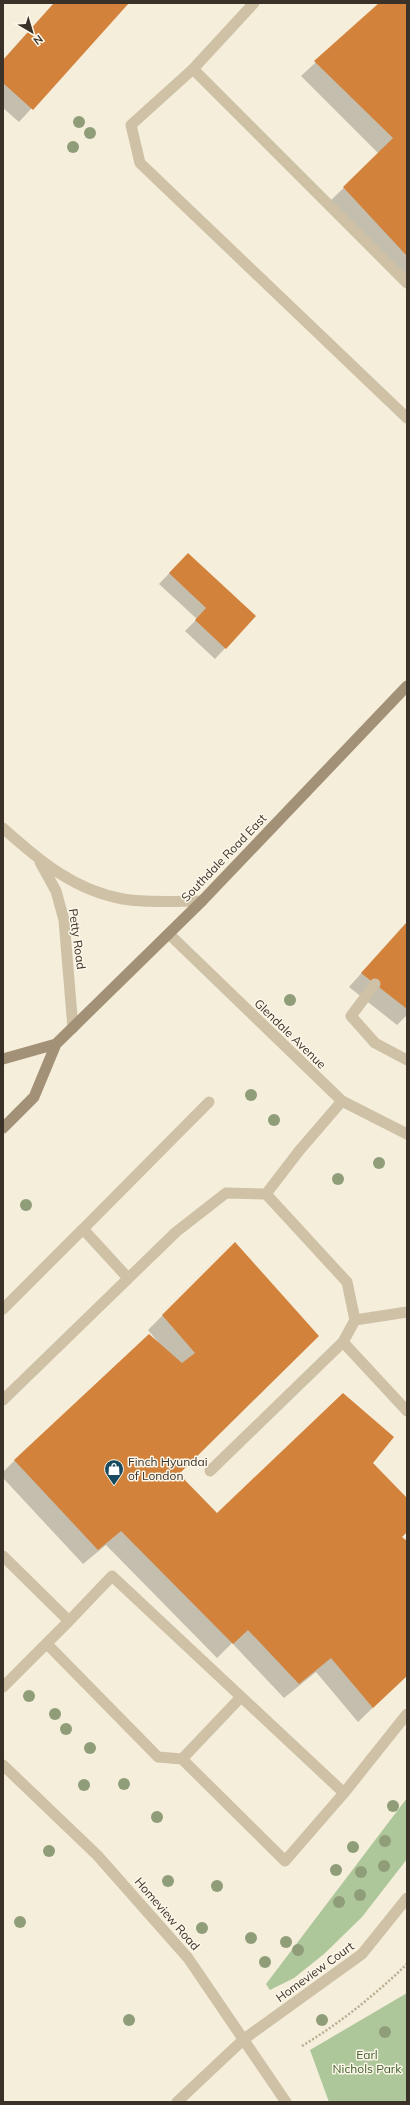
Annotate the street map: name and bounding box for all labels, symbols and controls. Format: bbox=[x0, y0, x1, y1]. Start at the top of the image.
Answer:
north arrow bbox=[12, 12, 52, 52]
text: N bbox=[31, 32, 46, 48]
street label: Southdale Road East bbox=[178, 811, 269, 905]
street label: Petty Road bbox=[66, 908, 89, 970]
street label: Glendale Avenue bbox=[251, 996, 329, 1072]
place label: Finch Hyundai of London bbox=[128, 1454, 208, 1483]
shop icon: Finch Hyundai of London bbox=[103, 1458, 125, 1486]
street label: Homeview Road bbox=[132, 1874, 203, 1953]
street label: Homeview Court bbox=[273, 1938, 357, 2005]
park label: Earl Nichols Park bbox=[333, 2047, 402, 2076]

